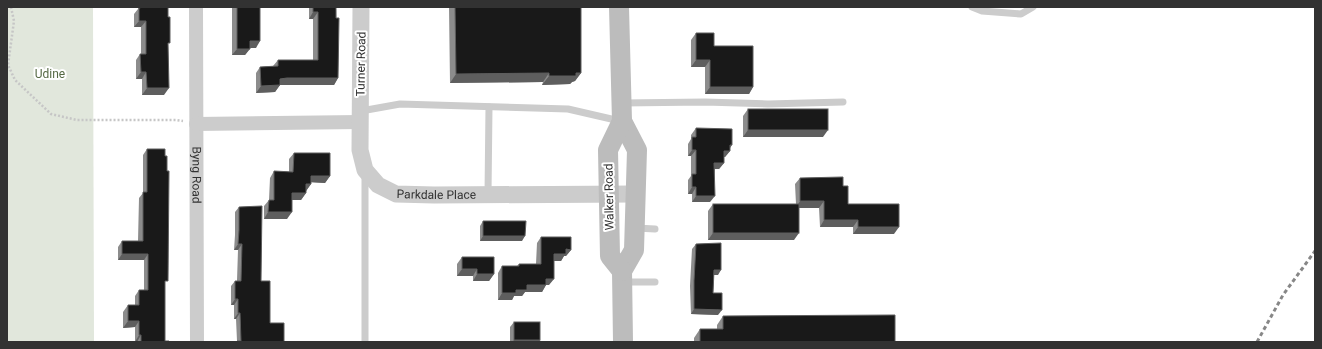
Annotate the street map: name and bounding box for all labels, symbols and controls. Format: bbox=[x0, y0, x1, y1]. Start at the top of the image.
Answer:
street label: Turner Road bbox=[353, 31, 369, 97]
park label: Udine bbox=[35, 67, 65, 81]
street label: Byng Road bbox=[189, 146, 204, 204]
street label: Walker Road bbox=[601, 163, 617, 231]
street label: Parkdale Place bbox=[397, 187, 476, 202]

